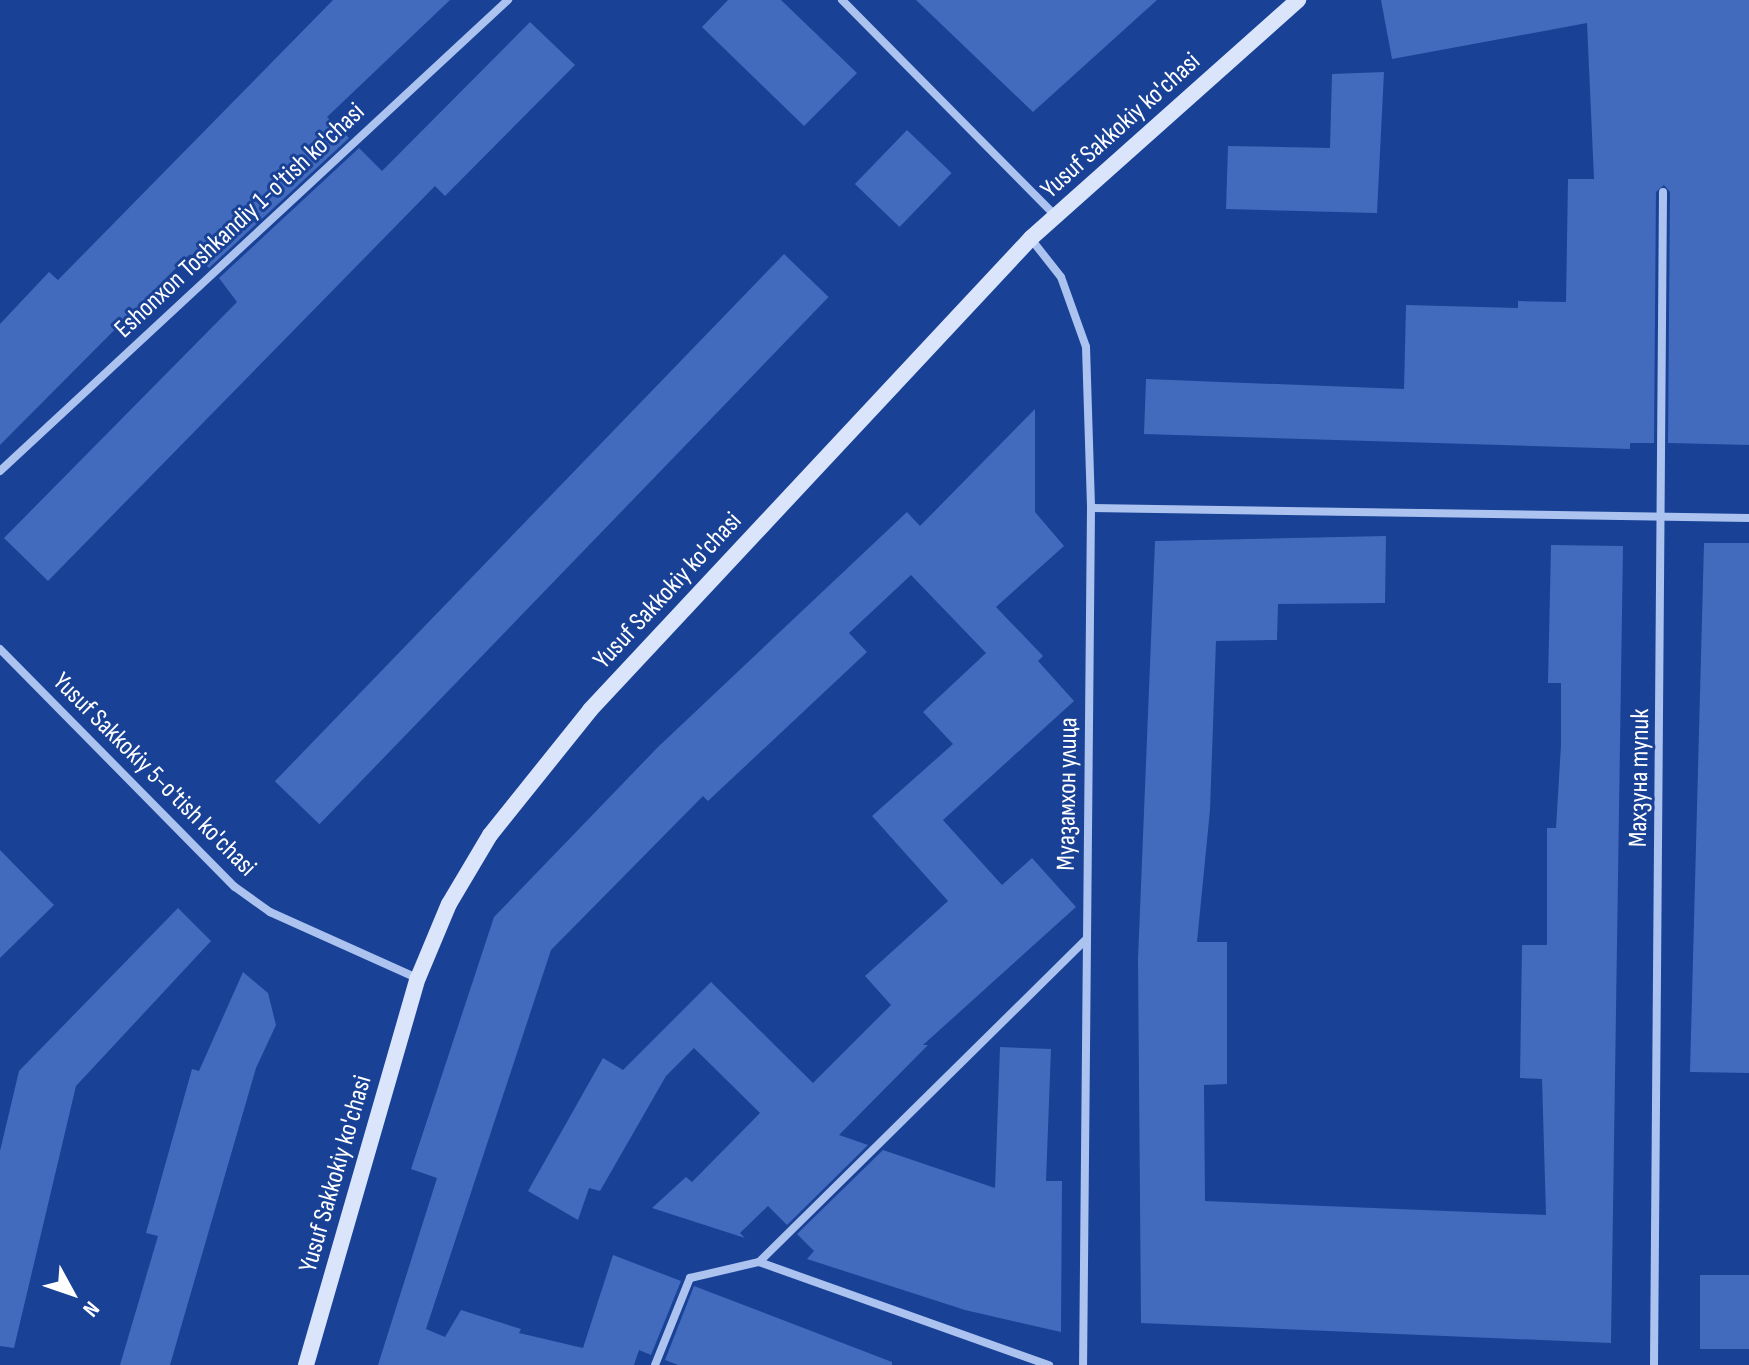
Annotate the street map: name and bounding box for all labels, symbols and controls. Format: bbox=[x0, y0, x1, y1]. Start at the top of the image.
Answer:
street label: Yusuf Sakkokiy ko'chasi bbox=[1035, 47, 1207, 205]
street label: Eshonxon Toshkandiy 1-o'tish ko'chasi bbox=[109, 97, 371, 345]
street label: Yusuf Sakkokiy ko'chasi bbox=[587, 506, 749, 676]
street label: Yusuf Sakkokiy 5-o'tish ko'chasi bbox=[46, 667, 262, 883]
street label: Махзуна тупик bbox=[1623, 709, 1657, 847]
street label: Муазамхон улица bbox=[1051, 717, 1085, 871]
street label: Yusuf Sakkokiy ko'chasi bbox=[293, 1072, 379, 1276]
north arrow bbox=[32, 1253, 112, 1333]
text: N bbox=[77, 1296, 105, 1322]

